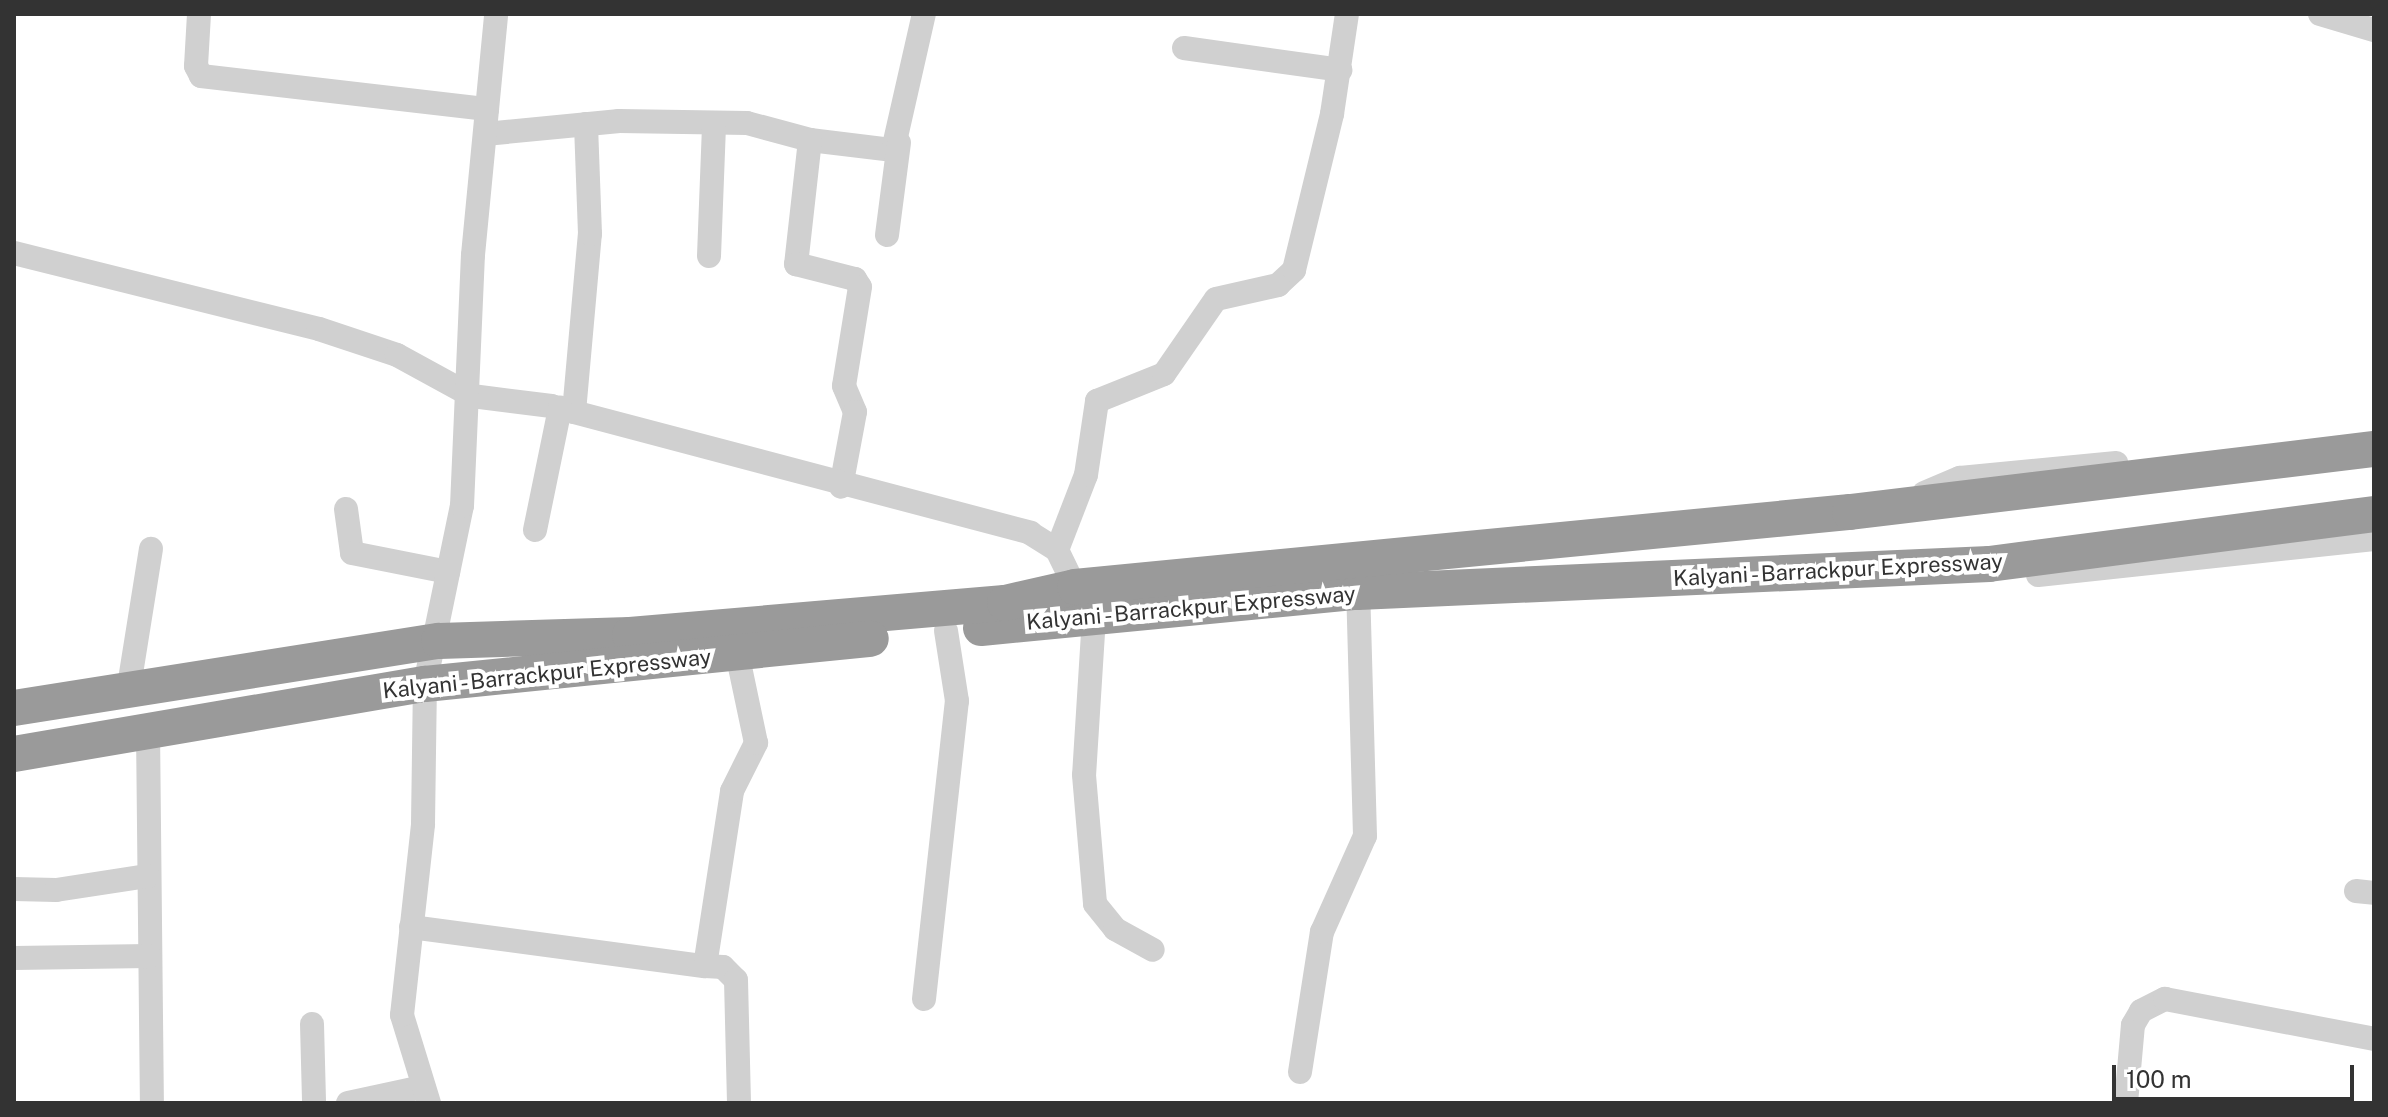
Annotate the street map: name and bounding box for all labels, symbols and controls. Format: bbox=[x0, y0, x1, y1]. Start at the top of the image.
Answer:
street label: Kalyani - Barrackpur Expressway bbox=[1669, 548, 2007, 592]
street label: Kalyani - Barrackpur Expressway bbox=[1022, 580, 1360, 636]
street label: Kalyani - Barrackpur Expressway bbox=[378, 643, 716, 705]
scale bar bbox=[2116, 1049, 2358, 1099]
text: 100 m bbox=[2126, 1065, 2192, 1093]

